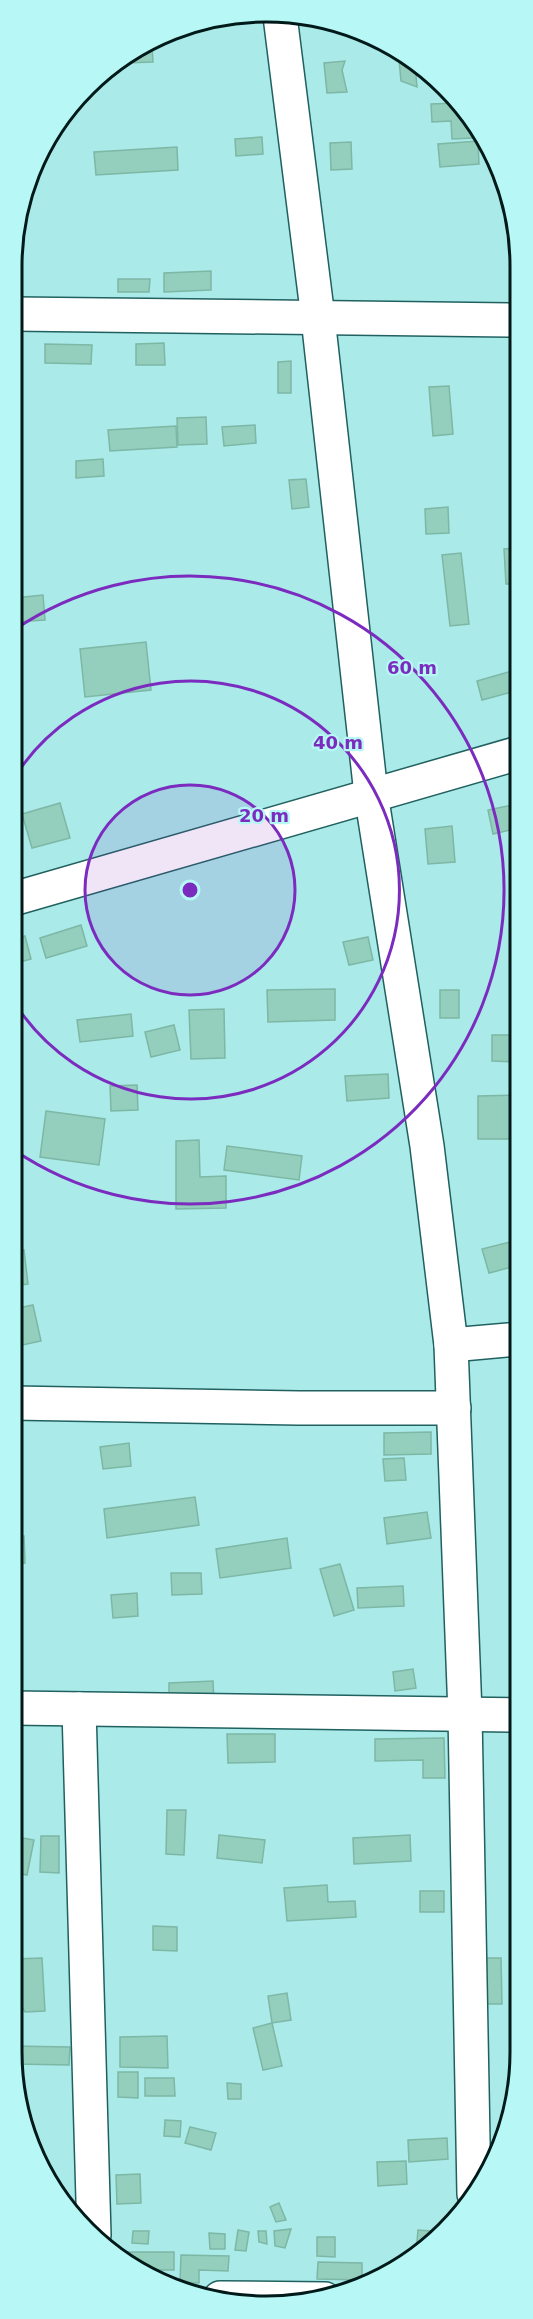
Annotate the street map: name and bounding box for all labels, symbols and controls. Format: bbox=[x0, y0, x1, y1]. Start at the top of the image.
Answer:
text: 60 m bbox=[387, 657, 437, 678]
text: 40 m bbox=[313, 732, 363, 753]
text: 20 m bbox=[239, 805, 289, 826]
centre of rings bbox=[180, 880, 200, 900]

